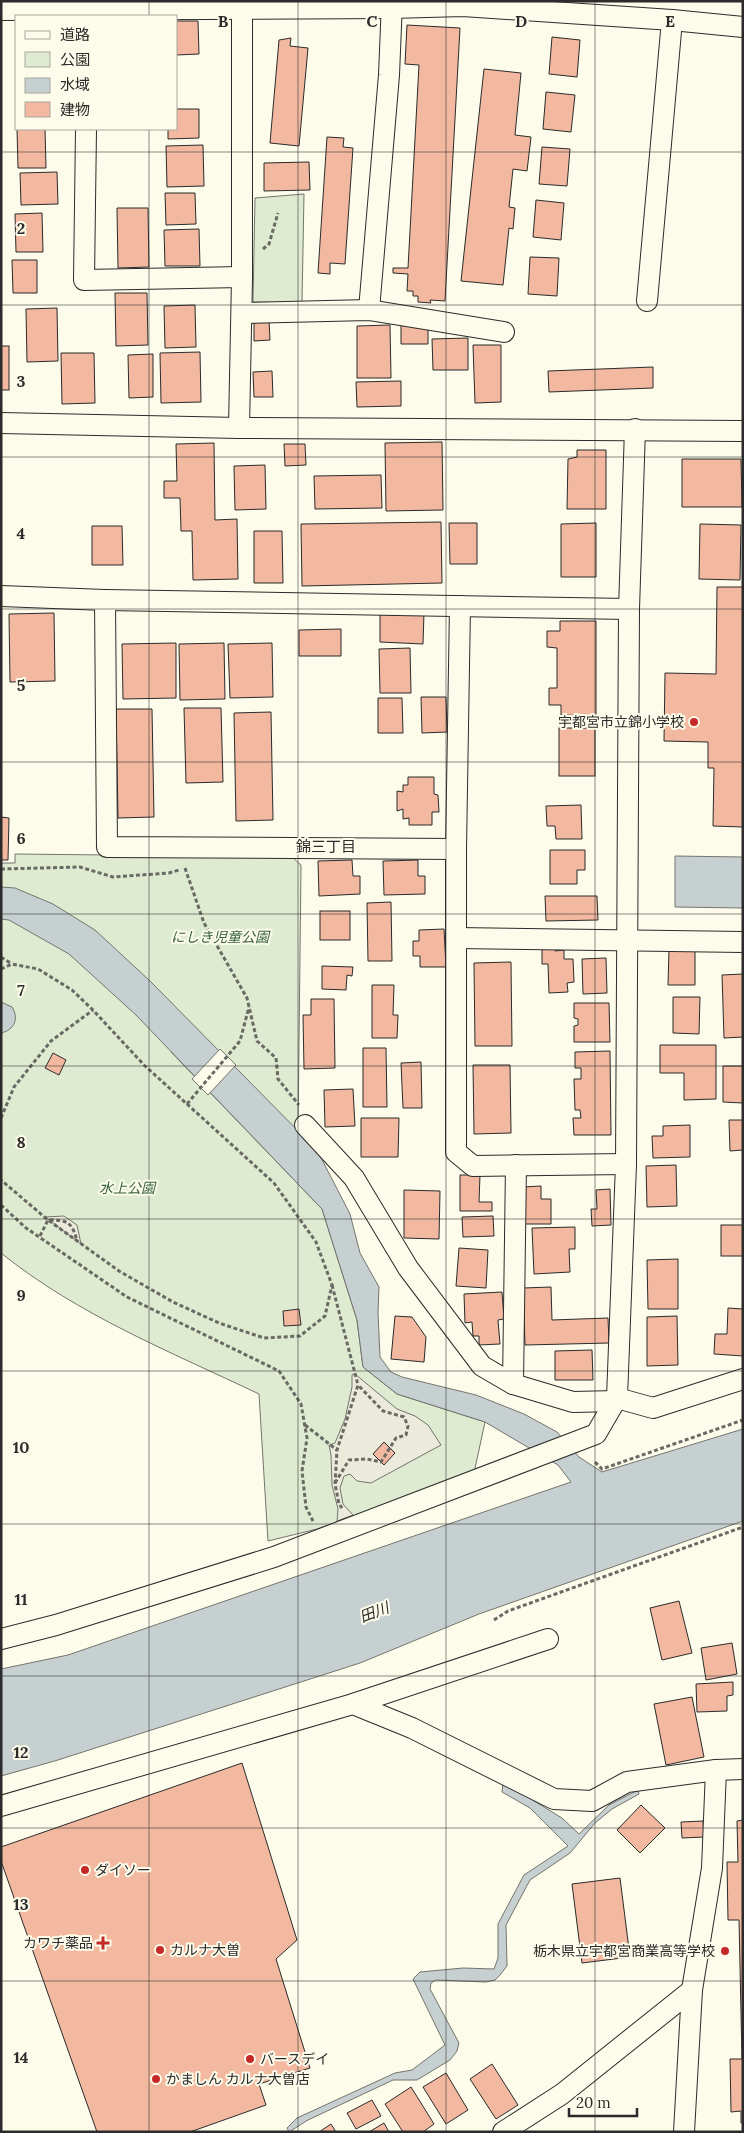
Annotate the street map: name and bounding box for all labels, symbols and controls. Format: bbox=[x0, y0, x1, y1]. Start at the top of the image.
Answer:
text: B bbox=[218, 11, 229, 31]
text: C bbox=[366, 11, 378, 31]
text: D bbox=[515, 11, 527, 31]
text: E bbox=[665, 11, 675, 31]
legend bbox=[15, 15, 178, 130]
text: 道路 bbox=[60, 25, 90, 44]
text: 公園 bbox=[60, 50, 90, 69]
text: 水域 bbox=[60, 75, 90, 94]
text: 建物 bbox=[60, 100, 90, 119]
text: 2 bbox=[17, 218, 25, 238]
text: 3 bbox=[17, 371, 26, 391]
text: 4 bbox=[17, 523, 26, 543]
text: 5 bbox=[17, 675, 26, 695]
place label: 宇都宮市立錦小学校 bbox=[558, 713, 684, 731]
marker: 宇都宮市立錦小学校 bbox=[688, 716, 700, 728]
text: 6 bbox=[16, 828, 26, 848]
district label: 錦三丁目 bbox=[296, 837, 356, 856]
park label: にしき児童公園 bbox=[171, 928, 271, 946]
text: 7 bbox=[17, 980, 25, 1000]
text: 8 bbox=[16, 1132, 26, 1152]
park label: 水上公園 bbox=[99, 1179, 157, 1197]
text: 9 bbox=[16, 1285, 26, 1305]
text: 10 bbox=[13, 1437, 29, 1457]
text: 11 bbox=[15, 1589, 28, 1609]
water label: 田川 bbox=[357, 1597, 393, 1626]
text: 12 bbox=[13, 1742, 29, 1762]
place label: ダイソー bbox=[95, 1861, 151, 1879]
marker: ダイソー bbox=[79, 1864, 91, 1876]
text: 13 bbox=[13, 1894, 29, 1914]
place label: カワチ薬品 bbox=[23, 1934, 93, 1952]
marker: カワチ薬品 bbox=[97, 1937, 109, 1949]
place label: カルナ大曽 bbox=[170, 1941, 240, 1959]
place label: 栃木県立宇都宮商業高等学校 bbox=[533, 1942, 715, 1960]
marker: カルナ大曽 bbox=[154, 1944, 166, 1956]
marker: 栃木県立宇都宮商業高等学校 bbox=[719, 1945, 731, 1957]
text: 14 bbox=[13, 2047, 29, 2067]
place label: バースデイ bbox=[260, 2050, 329, 2068]
marker: バースデイ bbox=[244, 2053, 256, 2065]
place label: かましん カルナ大曽店 bbox=[166, 2070, 310, 2088]
marker: かましん カルナ大曽店 bbox=[150, 2073, 162, 2085]
scale bar bbox=[569, 2086, 636, 2118]
text: 20 m bbox=[576, 2093, 611, 2112]

